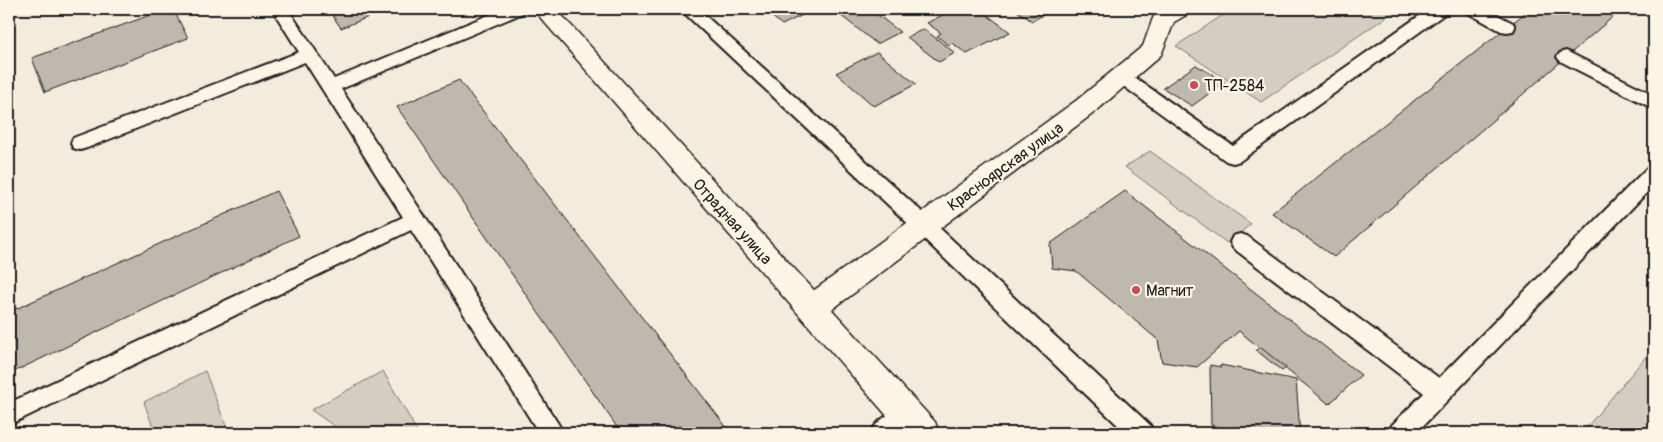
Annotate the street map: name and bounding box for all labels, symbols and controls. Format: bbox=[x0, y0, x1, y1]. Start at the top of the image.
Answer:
place label: ТП-2584 bbox=[1204, 76, 1264, 96]
marker: ТП-2584 bbox=[1188, 79, 1200, 91]
street label: Красноярская улица bbox=[944, 118, 1068, 216]
street label: Отрадная улица bbox=[688, 174, 776, 269]
place label: Магнит bbox=[1146, 281, 1194, 301]
marker: Магнит bbox=[1130, 284, 1142, 296]

